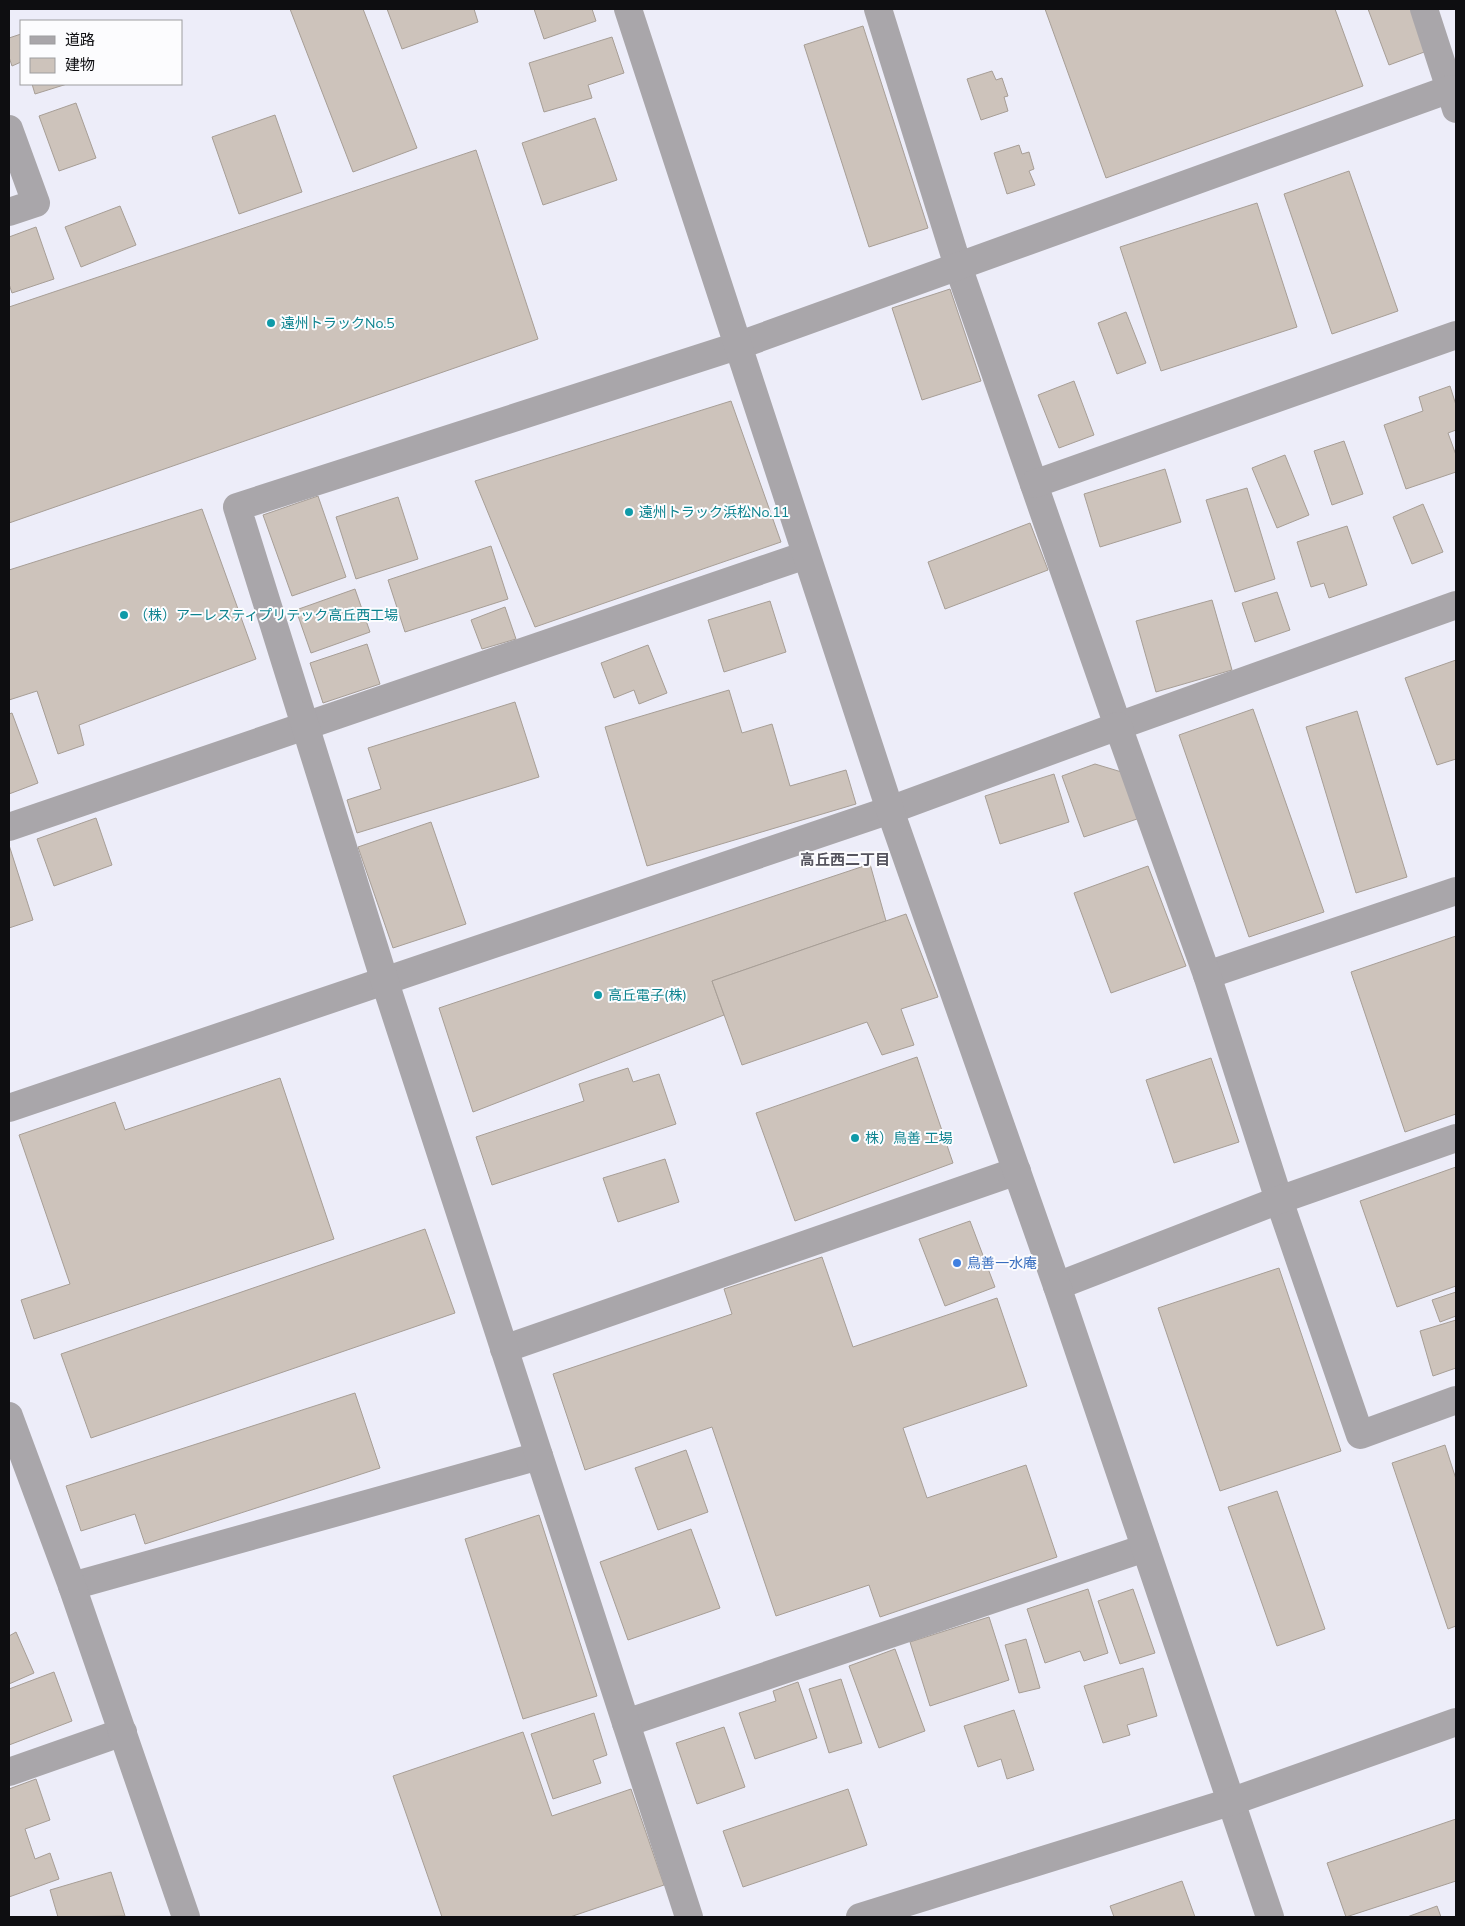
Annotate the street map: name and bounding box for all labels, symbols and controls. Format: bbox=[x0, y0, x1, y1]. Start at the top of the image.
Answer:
legend bbox=[20, 20, 182, 85]
text: 道路 bbox=[65, 30, 95, 49]
text: 建物 bbox=[65, 55, 95, 74]
place label: 遠州トラックNo.5 bbox=[281, 314, 395, 332]
marker: 遠州トラックNo.5 bbox=[265, 317, 277, 329]
place label: 遠州トラック浜松No.11 bbox=[639, 503, 789, 521]
marker: 遠州トラック浜松No.11 bbox=[623, 506, 635, 518]
place label: （株）アーレスティプリテック高丘西工場 bbox=[134, 606, 398, 624]
marker: （株）アーレスティプリテック高丘西工場 bbox=[118, 609, 130, 621]
district label: 高丘西二丁目 bbox=[800, 850, 890, 869]
place label: 高丘電子(株) bbox=[608, 986, 687, 1004]
marker: 高丘電子(株) bbox=[592, 989, 604, 1001]
place label: 株）鳥善 工場 bbox=[865, 1129, 953, 1147]
marker: 株）鳥善 工場 bbox=[849, 1132, 861, 1144]
place label: 鳥善一水庵 bbox=[967, 1254, 1037, 1272]
marker: 鳥善一水庵 bbox=[951, 1257, 963, 1269]

